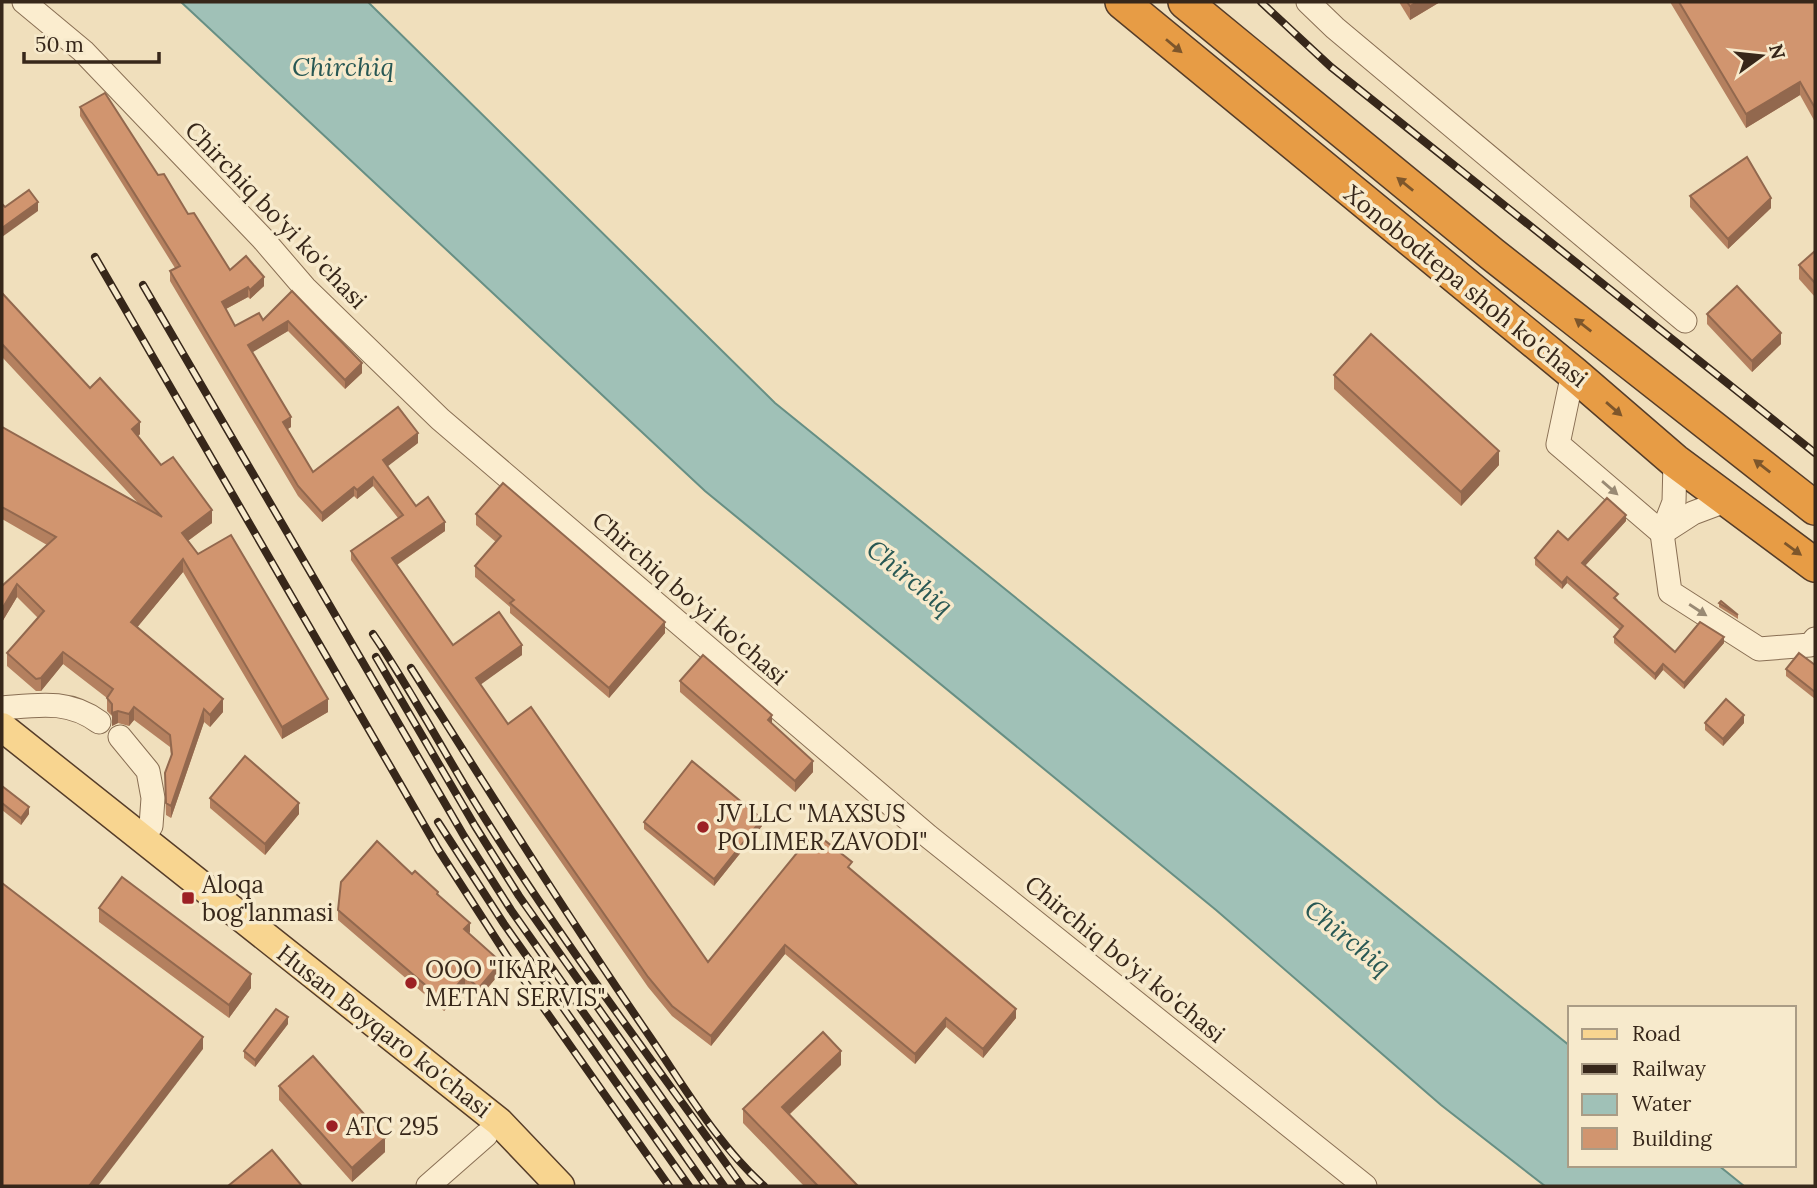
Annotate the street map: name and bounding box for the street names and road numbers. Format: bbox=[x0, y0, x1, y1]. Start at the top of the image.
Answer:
street label: Chirchiq bo'yi ko'chasi bbox=[178, 115, 374, 315]
street label: Xonobodtepa shoh ko'chasi bbox=[1338, 178, 1594, 394]
street label: Chirchiq bo'yi ko'chasi bbox=[586, 505, 794, 691]
street label: Chirchiq bo'yi ko'chasi bbox=[1018, 869, 1232, 1049]
street label: Husan Boyqaro ko'chasi bbox=[271, 938, 497, 1124]

